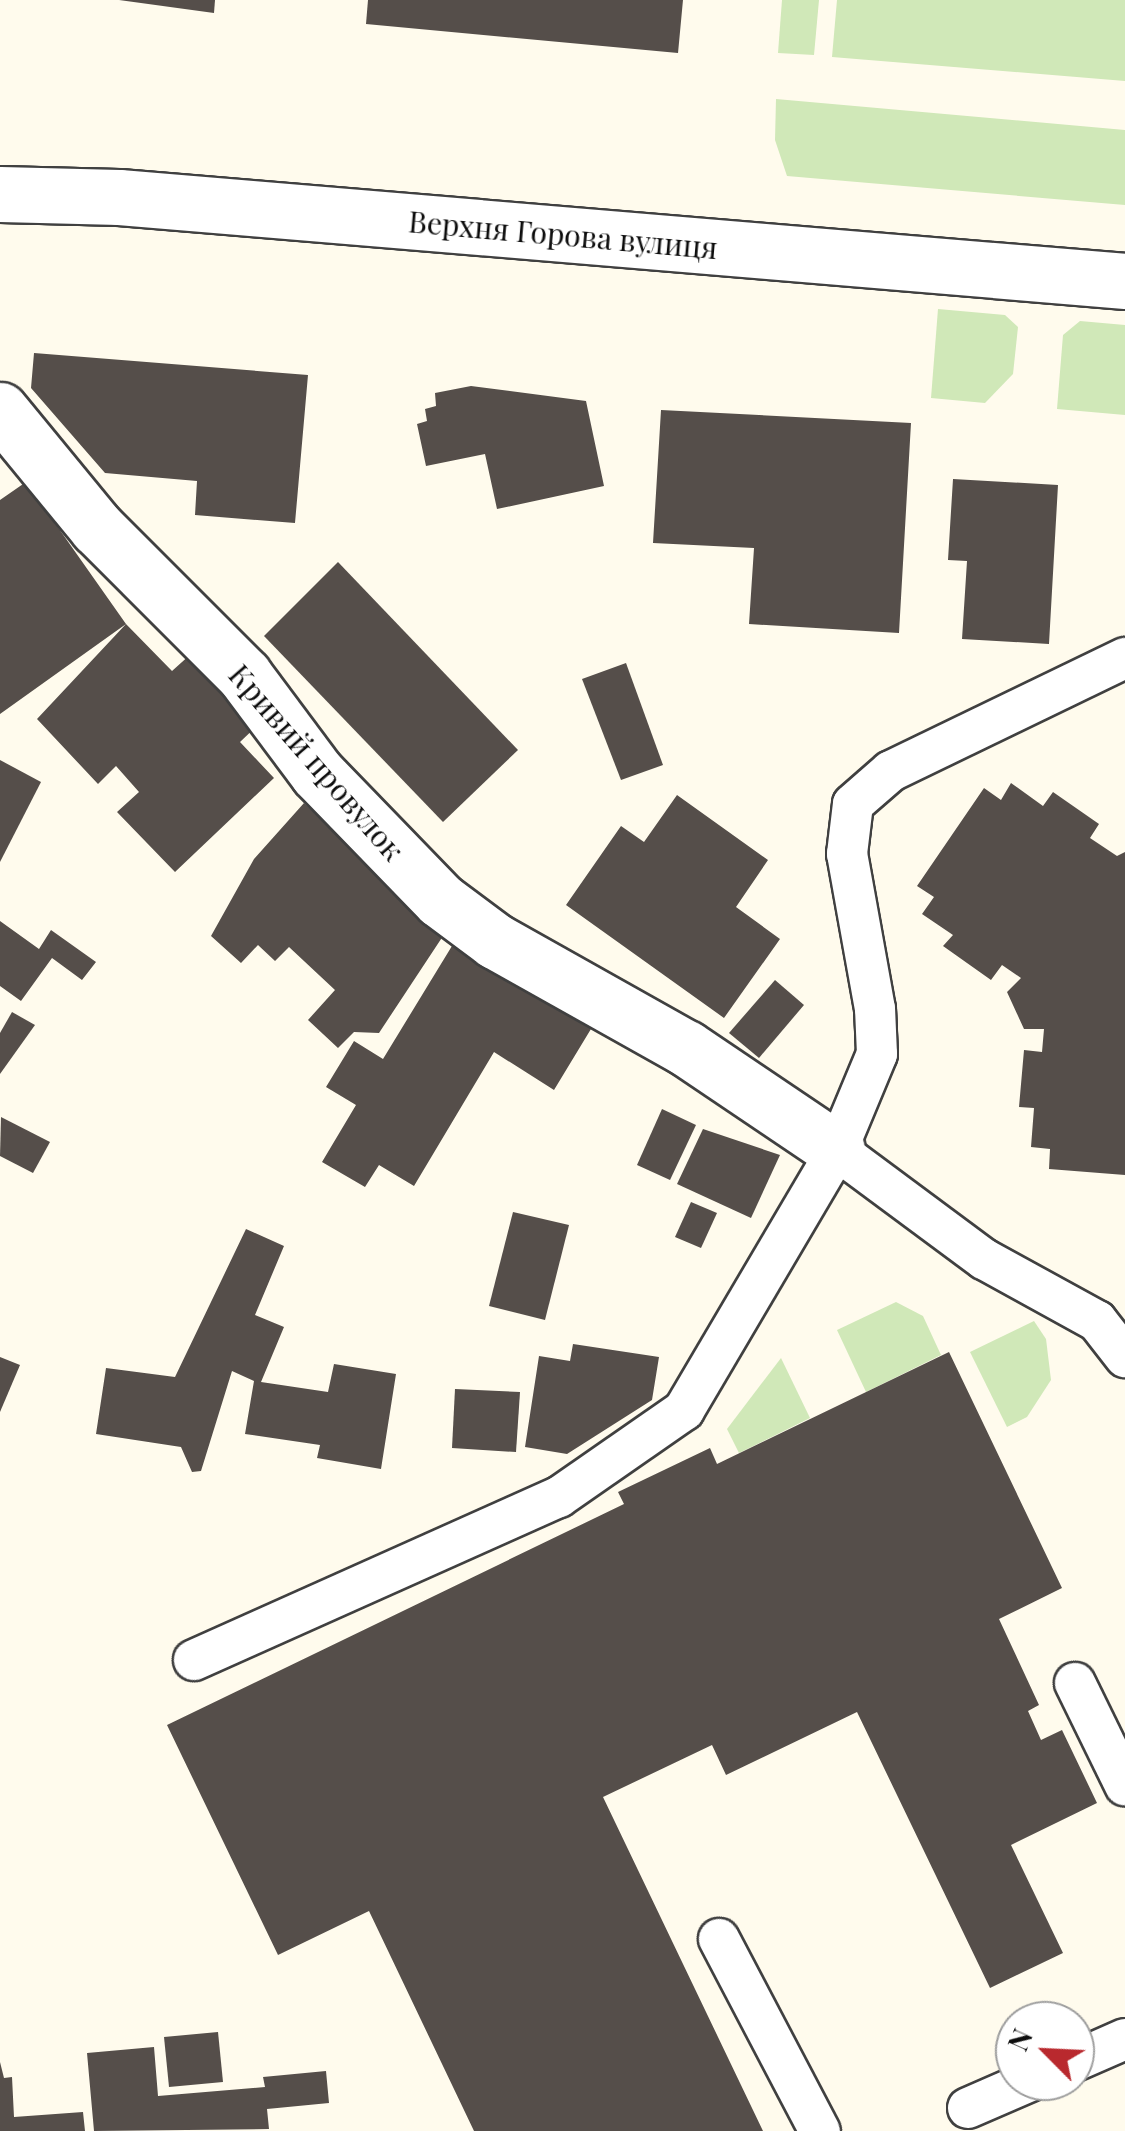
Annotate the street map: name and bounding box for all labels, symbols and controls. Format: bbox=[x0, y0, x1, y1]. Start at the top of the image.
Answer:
street label: Верхня Горова вулиця bbox=[407, 203, 719, 265]
street label: Кривий провулок bbox=[222, 656, 412, 868]
north arrow bbox=[995, 2001, 1095, 2101]
text: N bbox=[998, 2023, 1040, 2056]

